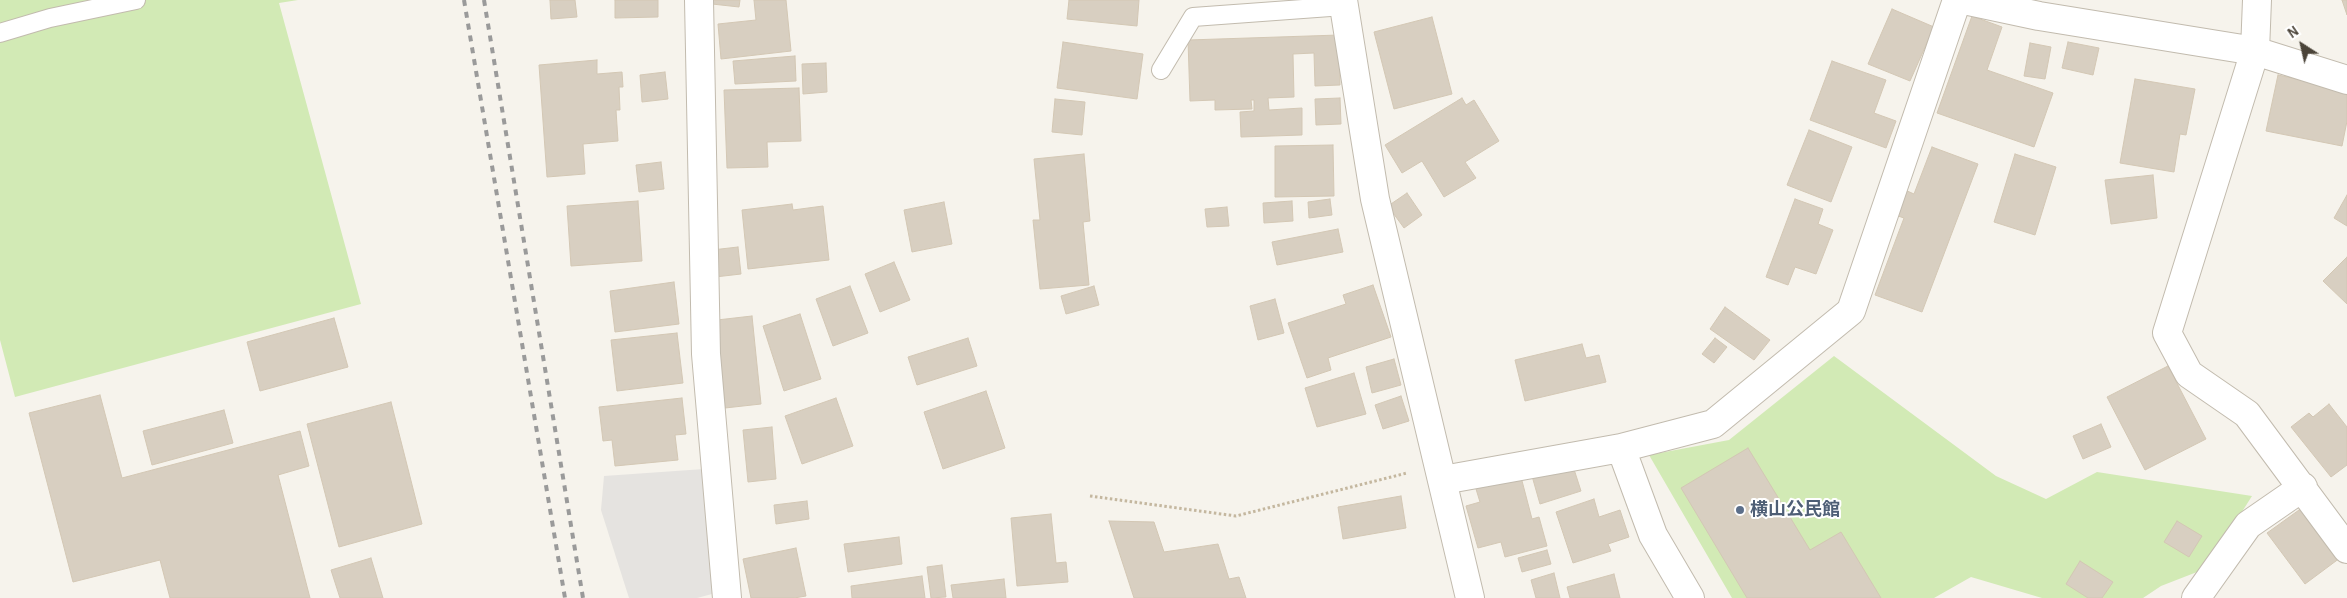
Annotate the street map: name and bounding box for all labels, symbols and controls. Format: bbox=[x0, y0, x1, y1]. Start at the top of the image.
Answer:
north arrow bbox=[2277, 20, 2327, 70]
text: N bbox=[2285, 24, 2301, 41]
place label: 横山公民館 bbox=[1750, 499, 1840, 521]
marker: 横山公民館 bbox=[1734, 504, 1746, 516]

